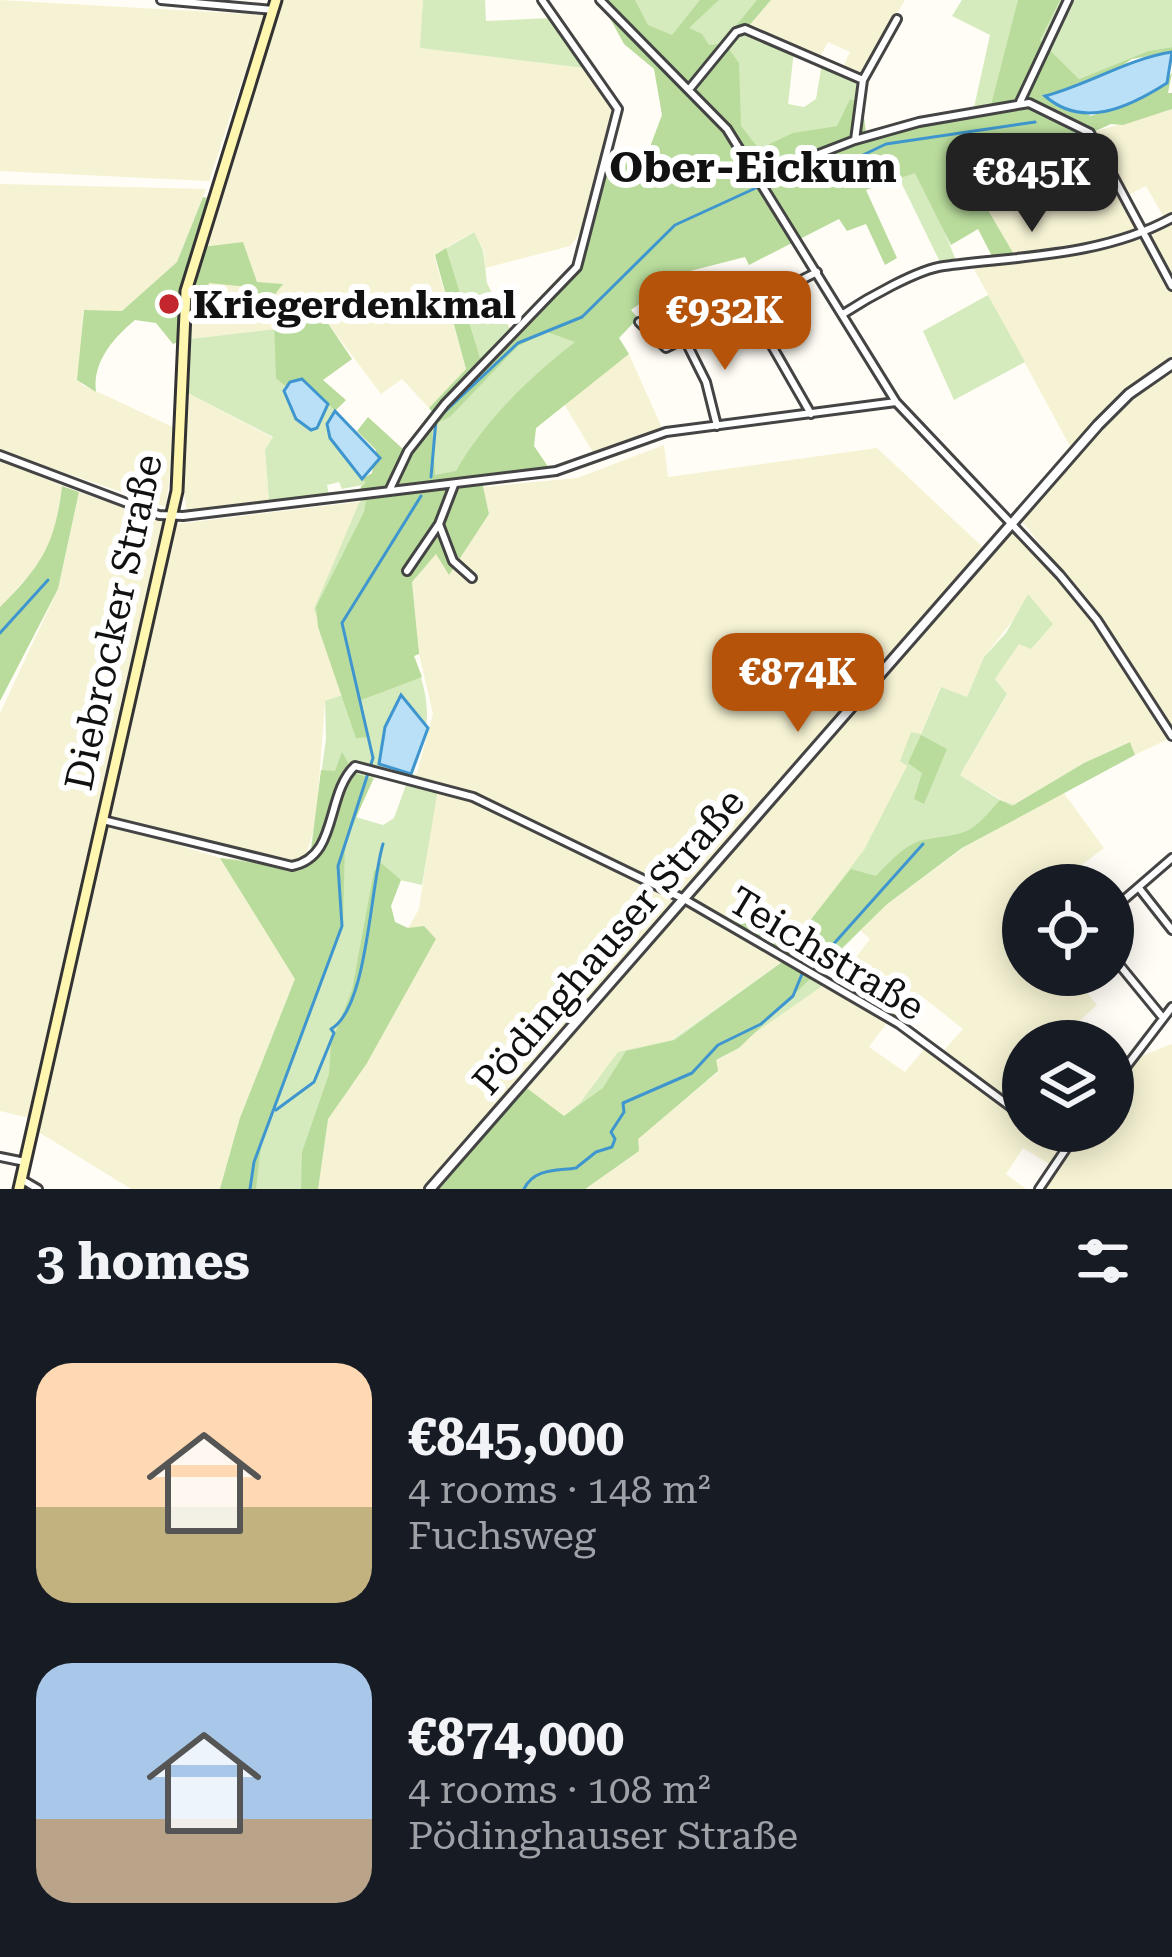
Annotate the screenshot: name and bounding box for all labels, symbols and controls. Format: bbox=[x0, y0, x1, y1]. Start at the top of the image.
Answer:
pin: €845K bbox=[948, 133, 1116, 235]
district label: Ober-Eickum bbox=[609, 143, 897, 192]
text: €845K bbox=[973, 149, 1091, 195]
pin: €932K bbox=[641, 271, 809, 373]
place label: Kriegerdenkmal bbox=[193, 282, 516, 328]
text: €932K bbox=[666, 287, 784, 333]
marker: Kriegerdenkmal bbox=[156, 291, 182, 317]
street label: Diebrocker Straße bbox=[56, 450, 172, 794]
pin: €874K bbox=[714, 633, 882, 735]
text: €874K bbox=[739, 649, 857, 695]
street label: Pödinghauser Straße bbox=[463, 779, 754, 1104]
map controls bbox=[1002, 864, 1134, 1152]
button: locate bbox=[1002, 864, 1134, 996]
street label: Teichstraße bbox=[720, 877, 933, 1030]
button: layers bbox=[1002, 1020, 1134, 1152]
icon: filters bbox=[1070, 1228, 1136, 1294]
text: 3 homes bbox=[36, 1232, 250, 1291]
text: €845,000 bbox=[408, 1408, 624, 1467]
icon: home bbox=[132, 1411, 276, 1555]
text: 4 rooms · 148 m² bbox=[408, 1467, 711, 1513]
text: Fuchsweg bbox=[408, 1513, 596, 1559]
text: €874,000 bbox=[408, 1708, 624, 1767]
icon: home bbox=[132, 1711, 276, 1855]
text: 4 rooms · 108 m² bbox=[408, 1767, 711, 1813]
text: Pödinghauser Straße bbox=[408, 1813, 798, 1859]

